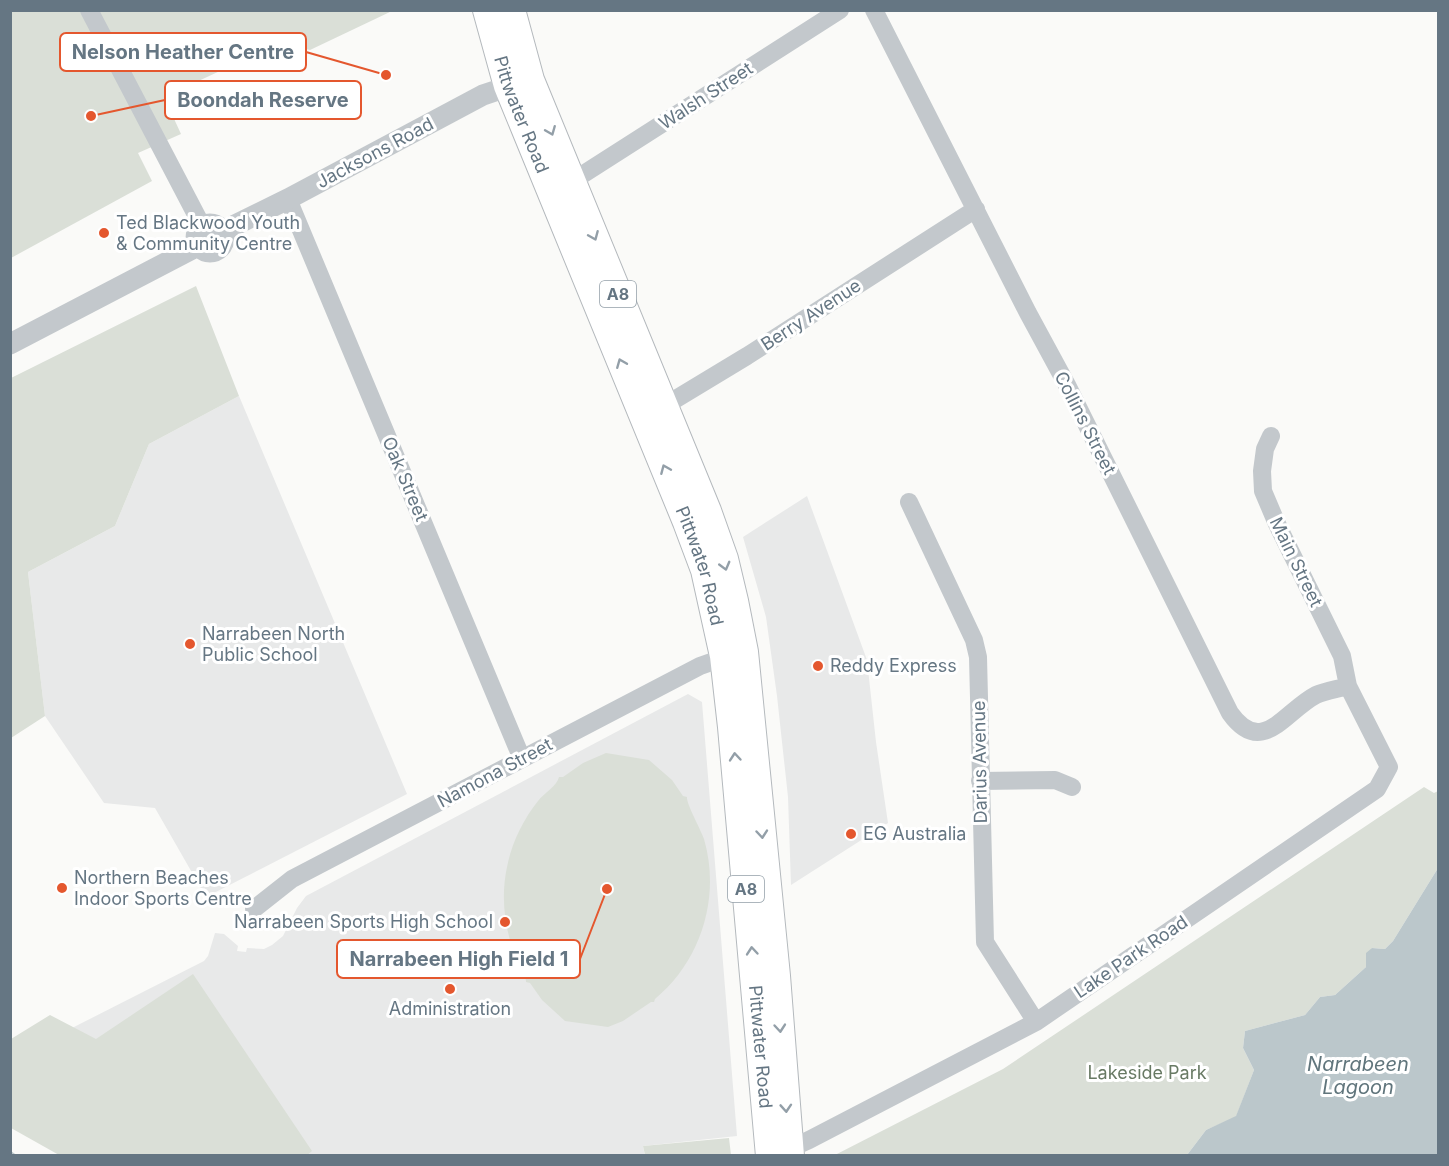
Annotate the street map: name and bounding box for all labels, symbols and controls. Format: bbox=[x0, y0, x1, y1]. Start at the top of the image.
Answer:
callout: Nelson Heather Centre bbox=[60, 33, 306, 71]
text: Nelson Heather Centre bbox=[72, 40, 294, 64]
street label: Pittwater Road bbox=[490, 53, 554, 176]
street label: Walsh Street bbox=[655, 57, 757, 134]
callout: Boondah Reserve bbox=[165, 81, 361, 119]
text: Boondah Reserve bbox=[177, 88, 349, 112]
street label: Jacksons Road bbox=[313, 113, 437, 192]
one-way arrow bbox=[544, 124, 556, 135]
place label: Ted Blackwood Youth & Community Centre bbox=[116, 212, 300, 254]
marker: Ted Blackwood Youth & Community Centre bbox=[97, 226, 111, 240]
one-way arrow bbox=[587, 229, 599, 240]
street label: Berry Avenue bbox=[757, 275, 865, 355]
road number: A8 bbox=[600, 281, 636, 307]
one-way arrow bbox=[616, 358, 628, 369]
street label: Collins Street bbox=[1050, 368, 1121, 478]
street label: Oak Street bbox=[378, 433, 433, 524]
one-way arrow bbox=[661, 465, 673, 476]
street label: Pittwater Road bbox=[672, 503, 728, 627]
street label: Main Street bbox=[1266, 513, 1327, 610]
one-way arrow bbox=[718, 561, 731, 571]
place label: Narrabeen North Public School bbox=[202, 623, 345, 665]
marker: Narrabeen North Public School bbox=[183, 637, 197, 651]
place label: Reddy Express bbox=[830, 655, 957, 676]
marker: Reddy Express bbox=[811, 659, 825, 673]
street label: Darius Avenue bbox=[968, 700, 991, 824]
street label: Namona Street bbox=[434, 733, 556, 812]
one-way arrow bbox=[729, 752, 742, 761]
place label: EG Australia bbox=[863, 823, 966, 844]
marker: EG Australia bbox=[844, 827, 858, 841]
one-way arrow bbox=[755, 829, 768, 838]
place label: Northern Beaches Indoor Sports Centre bbox=[74, 867, 252, 909]
road number: A8 bbox=[728, 876, 764, 902]
marker: Northern Beaches Indoor Sports Centre bbox=[55, 881, 69, 895]
place label: Narrabeen Sports High School bbox=[234, 911, 493, 932]
street label: Lake Park Road bbox=[1070, 911, 1191, 1002]
marker: Narrabeen Sports High School bbox=[498, 915, 512, 929]
callout: Narrabeen High Field 1 bbox=[337, 940, 580, 978]
text: Narrabeen High Field 1 bbox=[350, 947, 568, 971]
one-way arrow bbox=[746, 947, 759, 956]
marker: Administration bbox=[443, 982, 457, 996]
street label: Pittwater Road bbox=[745, 984, 777, 1109]
place label: Administration bbox=[389, 998, 511, 1019]
one-way arrow bbox=[773, 1023, 786, 1033]
water label: Narrabeen Lagoon bbox=[1307, 1052, 1409, 1099]
park label: Lakeside Park bbox=[1087, 1062, 1207, 1083]
one-way arrow bbox=[779, 1104, 792, 1113]

